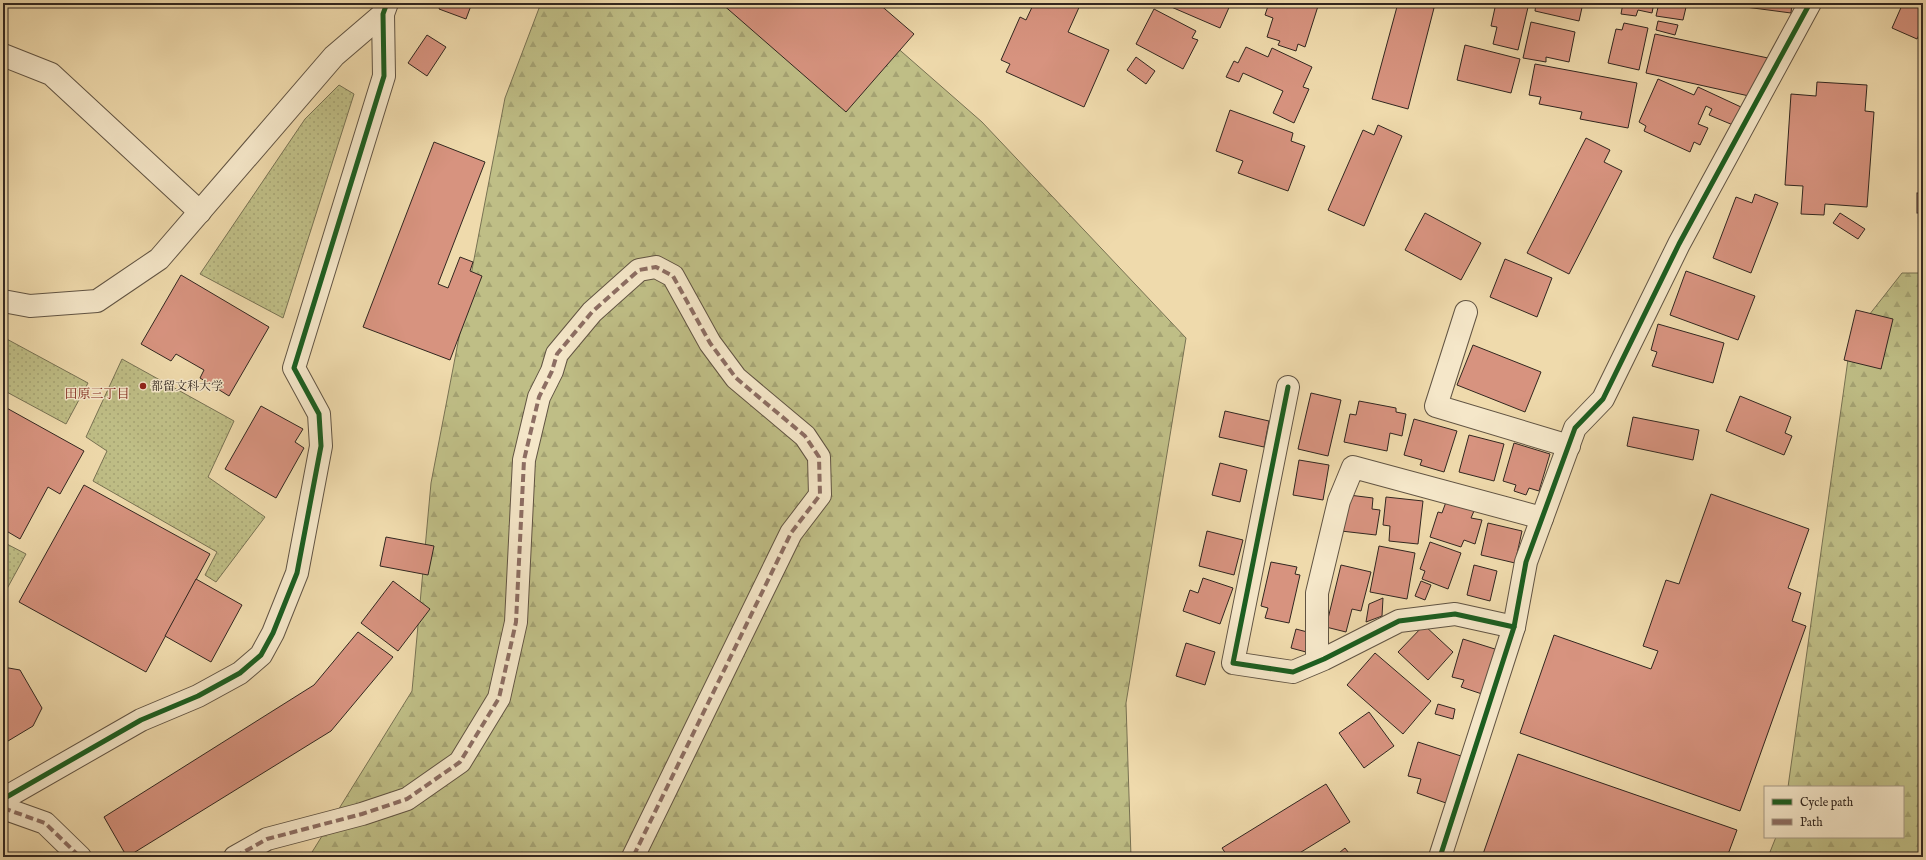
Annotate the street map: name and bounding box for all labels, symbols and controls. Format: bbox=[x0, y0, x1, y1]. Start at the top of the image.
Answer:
place label: 都留文科大学 bbox=[151, 379, 223, 394]
marker: 都留文科大学 bbox=[138, 381, 148, 391]
district label: 田原三丁目 bbox=[64, 386, 130, 403]
legend bbox=[1764, 786, 1904, 838]
text: Cycle path bbox=[1800, 795, 1854, 811]
text: Path bbox=[1800, 815, 1823, 830]

